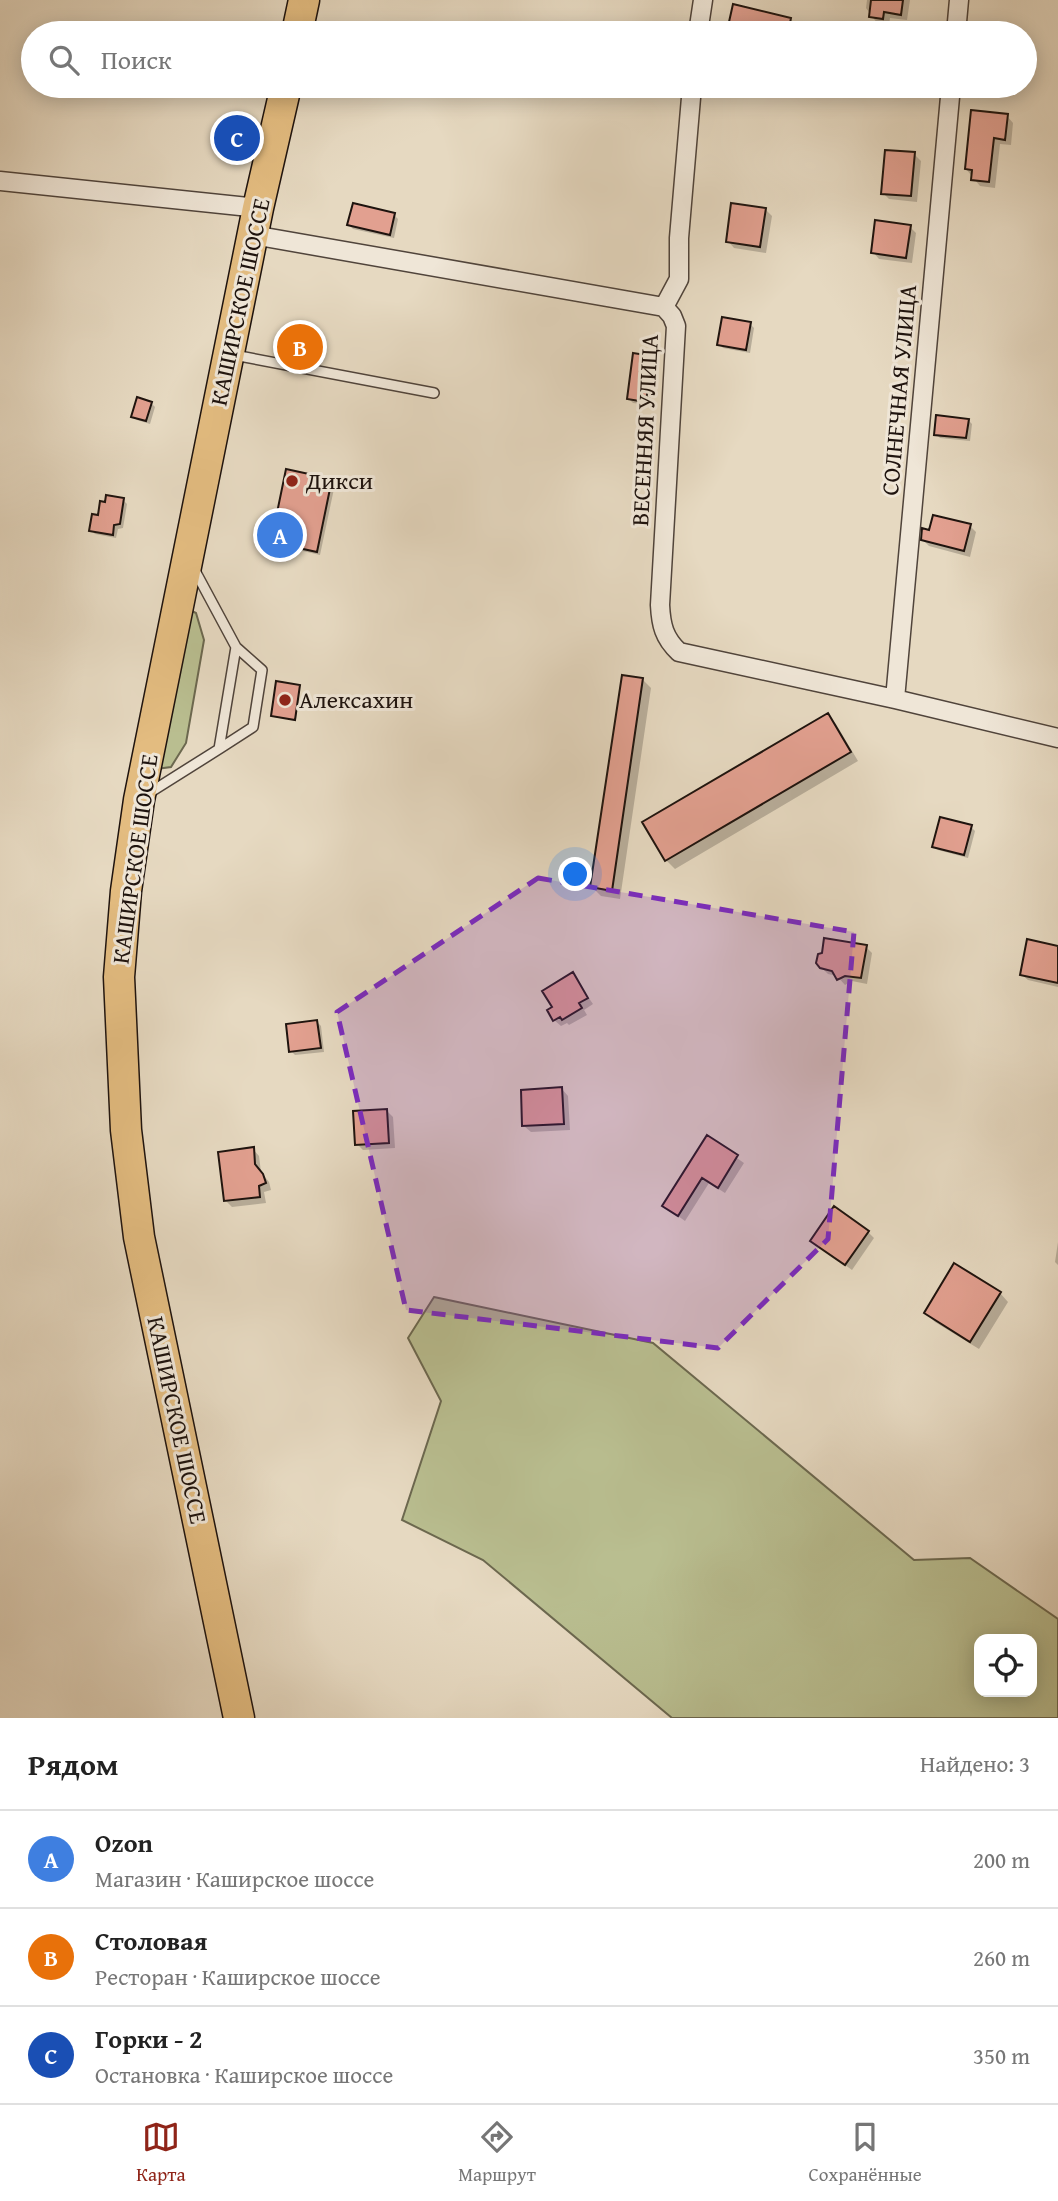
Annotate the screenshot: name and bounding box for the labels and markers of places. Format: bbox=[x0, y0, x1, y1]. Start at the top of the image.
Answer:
pin: C bbox=[214, 112, 260, 164]
pin: B bbox=[277, 321, 323, 373]
place label: Дикси bbox=[305, 463, 373, 498]
marker: Дикси bbox=[284, 473, 300, 489]
pin: A bbox=[257, 509, 303, 561]
place label: Алексахин bbox=[299, 682, 413, 717]
marker: Алексахин bbox=[277, 692, 293, 708]

